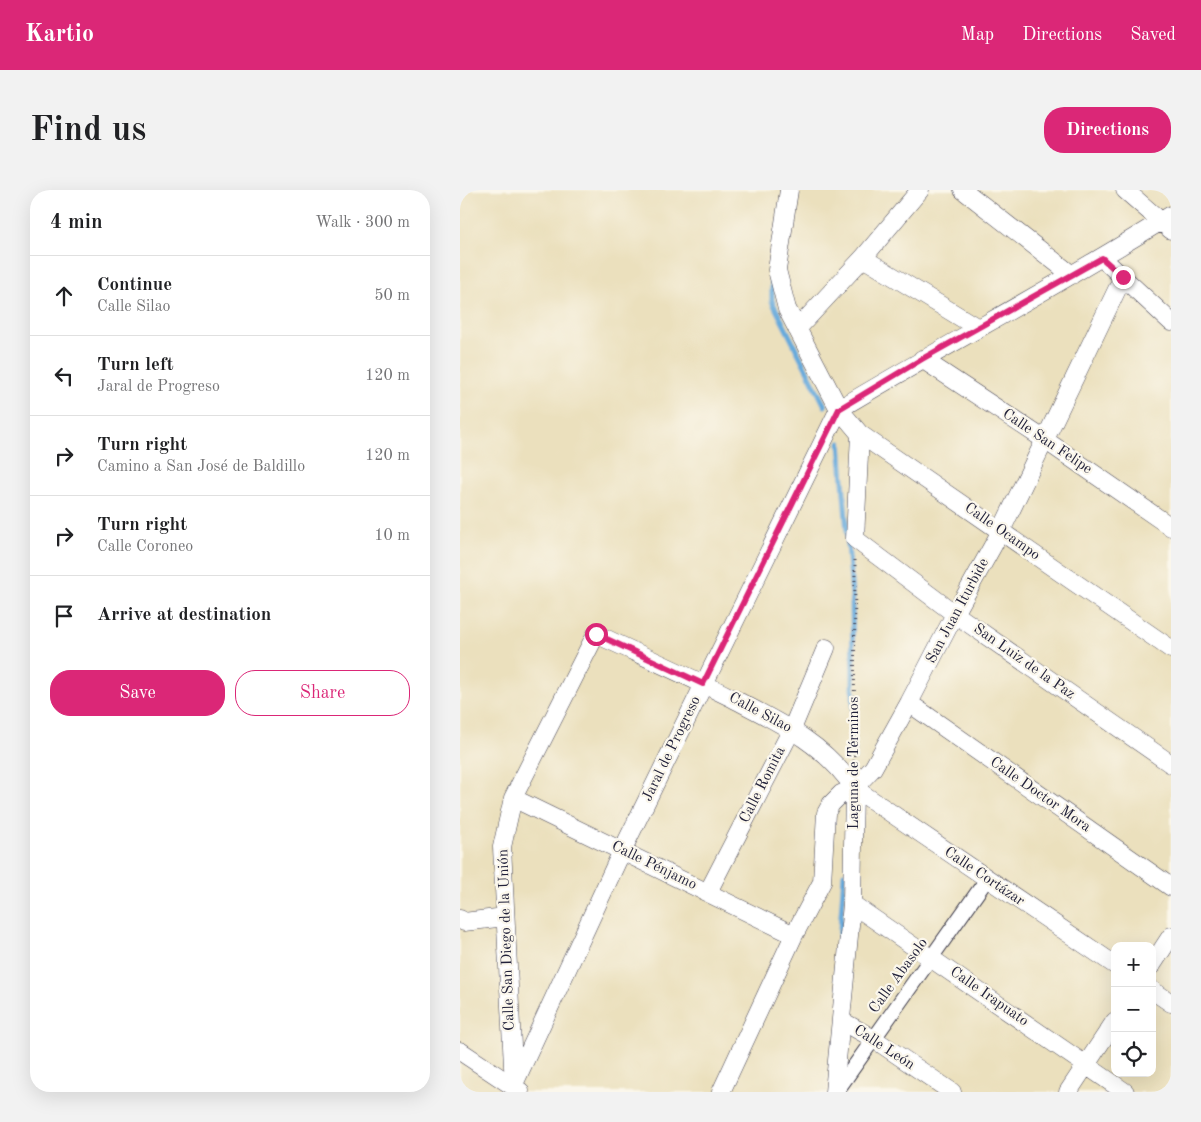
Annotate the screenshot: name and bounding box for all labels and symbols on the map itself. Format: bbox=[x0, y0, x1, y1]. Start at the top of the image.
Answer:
route end bbox=[1112, 266, 1135, 289]
street label: Calle San Felipe bbox=[1000, 407, 1095, 477]
street label: Calle Ocampo bbox=[962, 501, 1042, 563]
street label: San Juan Iturbide bbox=[924, 556, 992, 666]
street label: San Luiz de la Paz bbox=[971, 621, 1077, 703]
route start bbox=[585, 623, 608, 646]
street label: Calle Silao bbox=[726, 690, 794, 736]
street label: Jaral de Progreso bbox=[640, 694, 704, 804]
street label: Laguna de Términos bbox=[847, 697, 862, 829]
street label: Calle Romita bbox=[737, 744, 789, 826]
street label: Calle Doctor Mora bbox=[987, 755, 1094, 836]
street label: Calle Pénjamo bbox=[609, 839, 699, 893]
street label: Calle Cortázar bbox=[941, 845, 1027, 909]
street label: Calle San Diego de la Unión bbox=[496, 849, 518, 1031]
street label: Calle Abasolo bbox=[867, 936, 931, 1016]
street label: Calle Irapuato bbox=[947, 964, 1031, 1030]
street label: Calle León bbox=[851, 1023, 917, 1073]

